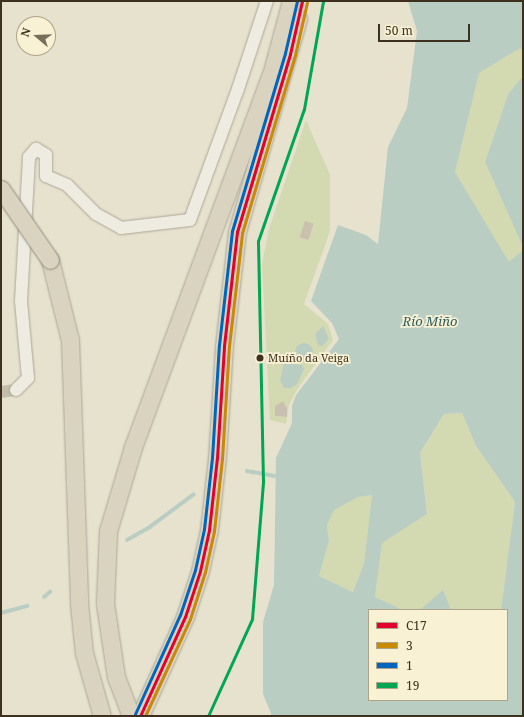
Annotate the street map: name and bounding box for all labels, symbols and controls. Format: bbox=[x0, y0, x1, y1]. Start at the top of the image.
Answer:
north arrow bbox=[16, 16, 56, 56]
scale bar bbox=[380, 16, 472, 42]
text: 50 m bbox=[385, 22, 413, 39]
text: N bbox=[17, 26, 34, 39]
water label: Río Miño bbox=[403, 313, 457, 329]
place label: Muíño da Veiga bbox=[268, 351, 349, 365]
marker: Muíño da Veiga bbox=[255, 353, 265, 363]
legend bbox=[368, 609, 508, 701]
text: C17 bbox=[406, 617, 427, 634]
text: 3 bbox=[406, 637, 413, 654]
text: 1 bbox=[406, 657, 413, 674]
text: 19 bbox=[406, 677, 419, 694]

